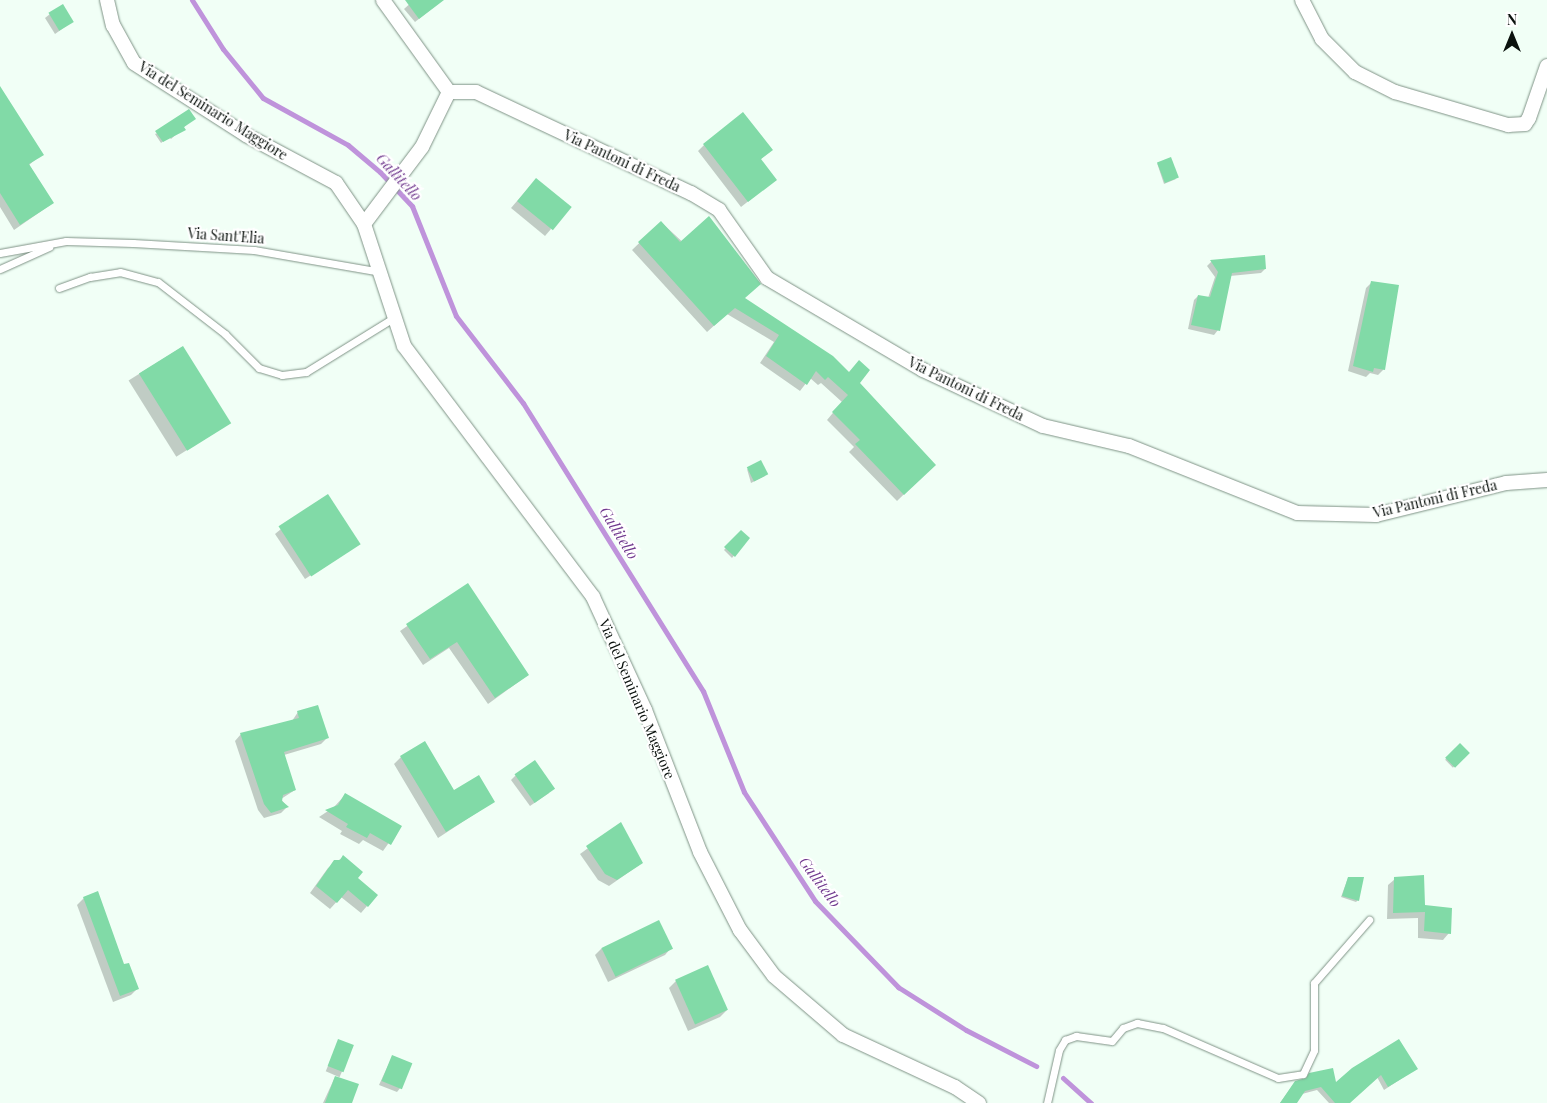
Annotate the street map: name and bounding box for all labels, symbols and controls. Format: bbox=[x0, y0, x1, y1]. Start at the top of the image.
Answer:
north arrow bbox=[1487, 10, 1537, 60]
text: N bbox=[1507, 10, 1517, 29]
street label: Via del Seminario Maggiore bbox=[135, 58, 291, 164]
street label: Via Pantoni di Freda bbox=[561, 127, 683, 195]
water label: Gallitello bbox=[373, 150, 425, 204]
street label: Via Sant'Elia bbox=[187, 225, 265, 247]
street label: Via Pantoni di Freda bbox=[905, 354, 1027, 424]
street label: Via Pantoni di Freda bbox=[1371, 477, 1499, 521]
water label: Gallitello bbox=[596, 503, 642, 563]
street label: Via del Seminario Maggiore bbox=[596, 616, 678, 782]
water label: Gallitello bbox=[795, 853, 845, 911]

